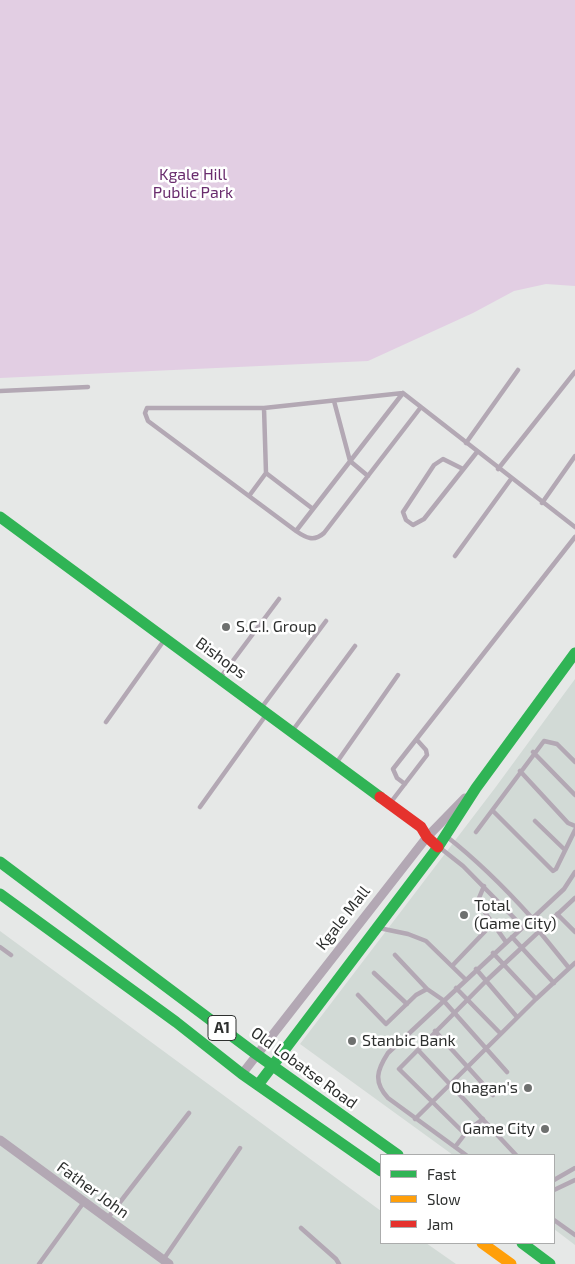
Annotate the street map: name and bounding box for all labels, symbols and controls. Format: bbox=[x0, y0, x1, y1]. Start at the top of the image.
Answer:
park label: Kgale Hill Public Park bbox=[153, 165, 233, 203]
place label: S.C.I. Group bbox=[236, 617, 317, 637]
marker: S.C.I. Group bbox=[220, 621, 232, 633]
street label: Bishops bbox=[192, 633, 250, 683]
street label: Kgale Mall bbox=[312, 882, 374, 954]
place label: Total (Game City) bbox=[474, 896, 557, 934]
marker: Total (Game City) bbox=[458, 909, 470, 921]
road number: A1 bbox=[208, 1016, 236, 1040]
street label: Old Lobatse Road bbox=[247, 1023, 361, 1113]
place label: Stanbic Bank bbox=[362, 1031, 456, 1051]
marker: Stanbic Bank bbox=[346, 1035, 358, 1047]
place label: Ohagan's bbox=[451, 1078, 518, 1098]
marker: Ohagan's bbox=[522, 1082, 534, 1094]
place label: Game City bbox=[462, 1119, 535, 1139]
marker: Game City bbox=[539, 1123, 551, 1135]
legend bbox=[380, 1154, 555, 1244]
street label: Father John bbox=[53, 1158, 133, 1222]
text: Fast bbox=[427, 1165, 456, 1183]
text: Slow bbox=[427, 1190, 461, 1208]
text: Jam bbox=[427, 1215, 453, 1233]

